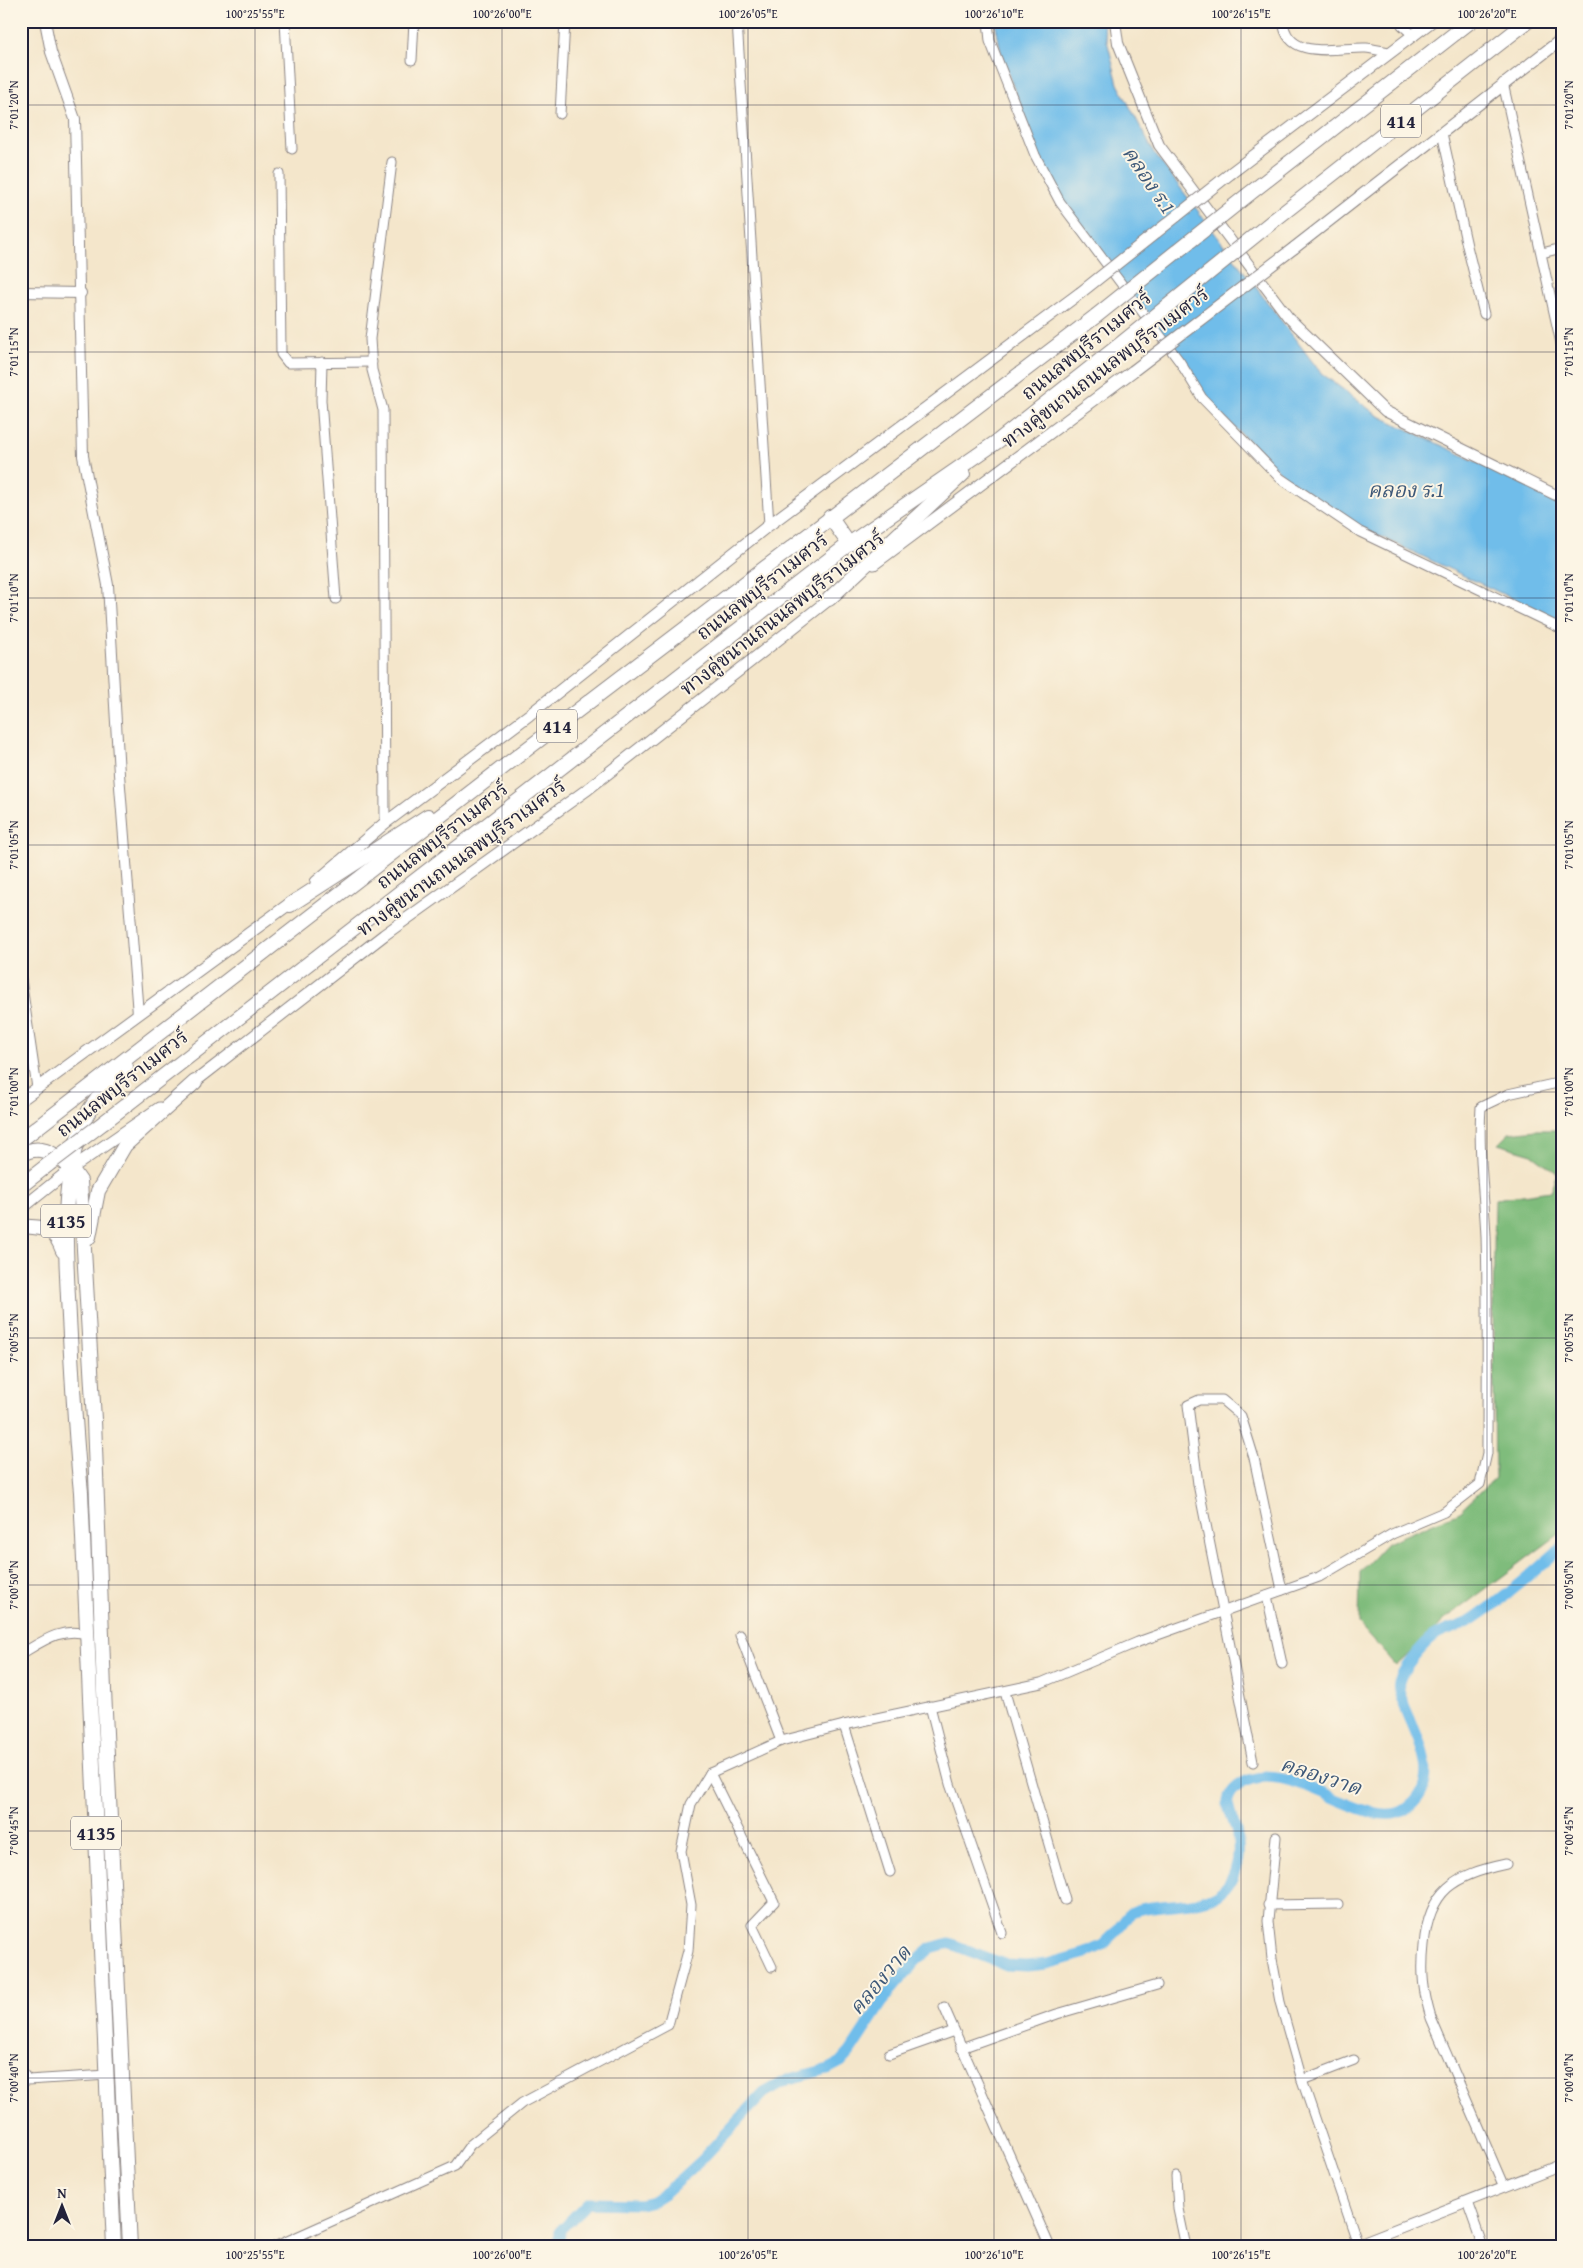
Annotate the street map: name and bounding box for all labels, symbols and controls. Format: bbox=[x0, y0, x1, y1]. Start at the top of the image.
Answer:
text: 100°25'55"E bbox=[225, 5, 285, 22]
text: 100°26'00"E bbox=[472, 5, 532, 22]
text: 100°26'05"E bbox=[718, 5, 778, 22]
text: 100°26'10"E bbox=[964, 5, 1024, 22]
text: 100°26'15"E bbox=[1211, 5, 1271, 22]
text: 100°26'20"E bbox=[1457, 5, 1517, 22]
text: 7°01'20"N bbox=[5, 80, 22, 130]
text: 7°01'20"N bbox=[1560, 80, 1577, 130]
road number: 414 bbox=[1381, 104, 1421, 138]
water label: คลอง ร.1 bbox=[1115, 139, 1184, 220]
street label: ทางคู่ขนานถนนลพบุรีราเมศวร์ bbox=[995, 278, 1215, 454]
street label: ถนนลพบุรีราเมศวร์ bbox=[1014, 282, 1158, 406]
text: 7°01'15"N bbox=[5, 327, 22, 377]
text: 7°01'15"N bbox=[1560, 327, 1577, 377]
water label: คลอง ร.1 bbox=[1368, 474, 1444, 505]
street label: ทางคู่ขนานถนนลพบุรีราเมศวร์ bbox=[673, 523, 891, 702]
street label: ถนนลพบุรีราเมศวร์ bbox=[690, 524, 835, 646]
text: 7°01'10"N bbox=[5, 573, 22, 623]
text: 7°01'10"N bbox=[1560, 573, 1577, 623]
road number: 414 bbox=[537, 709, 577, 742]
street label: ทางคู่ขนานถนนลพบุรีราเมศวร์ bbox=[350, 770, 572, 943]
street label: ถนนลพบุรีราเมศวร์ bbox=[370, 773, 515, 895]
text: 7°01'05"N bbox=[5, 820, 22, 870]
text: 7°01'05"N bbox=[1560, 820, 1577, 870]
street label: ถนนลพบุรีราเมศวร์ bbox=[50, 1021, 195, 1143]
text: 7°01'00"N bbox=[5, 1067, 22, 1117]
text: 7°01'00"N bbox=[1560, 1067, 1577, 1117]
road number: 4135 bbox=[41, 1204, 91, 1238]
text: 7°00'55"N bbox=[5, 1313, 22, 1363]
text: 7°00'55"N bbox=[1560, 1313, 1577, 1363]
text: 7°00'50"N bbox=[5, 1560, 22, 1610]
text: 7°00'50"N bbox=[1560, 1560, 1577, 1610]
water label: คลองวาด bbox=[1277, 1748, 1366, 1803]
text: 7°00'45"N bbox=[5, 1806, 22, 1856]
text: 7°00'45"N bbox=[1560, 1806, 1577, 1856]
road number: 4135 bbox=[71, 1816, 121, 1850]
water label: คลองวาด bbox=[841, 1937, 919, 2022]
text: 7°00'40"N bbox=[5, 2053, 22, 2103]
text: 7°00'40"N bbox=[1560, 2053, 1577, 2103]
north arrow bbox=[38, 2180, 88, 2230]
text: N bbox=[57, 2183, 67, 2203]
text: 100°25'55"E bbox=[225, 2246, 285, 2263]
text: 100°26'00"E bbox=[472, 2246, 532, 2263]
text: 100°26'05"E bbox=[718, 2246, 778, 2263]
text: 100°26'10"E bbox=[964, 2246, 1024, 2263]
text: 100°26'15"E bbox=[1211, 2246, 1271, 2263]
text: 100°26'20"E bbox=[1457, 2246, 1517, 2263]

